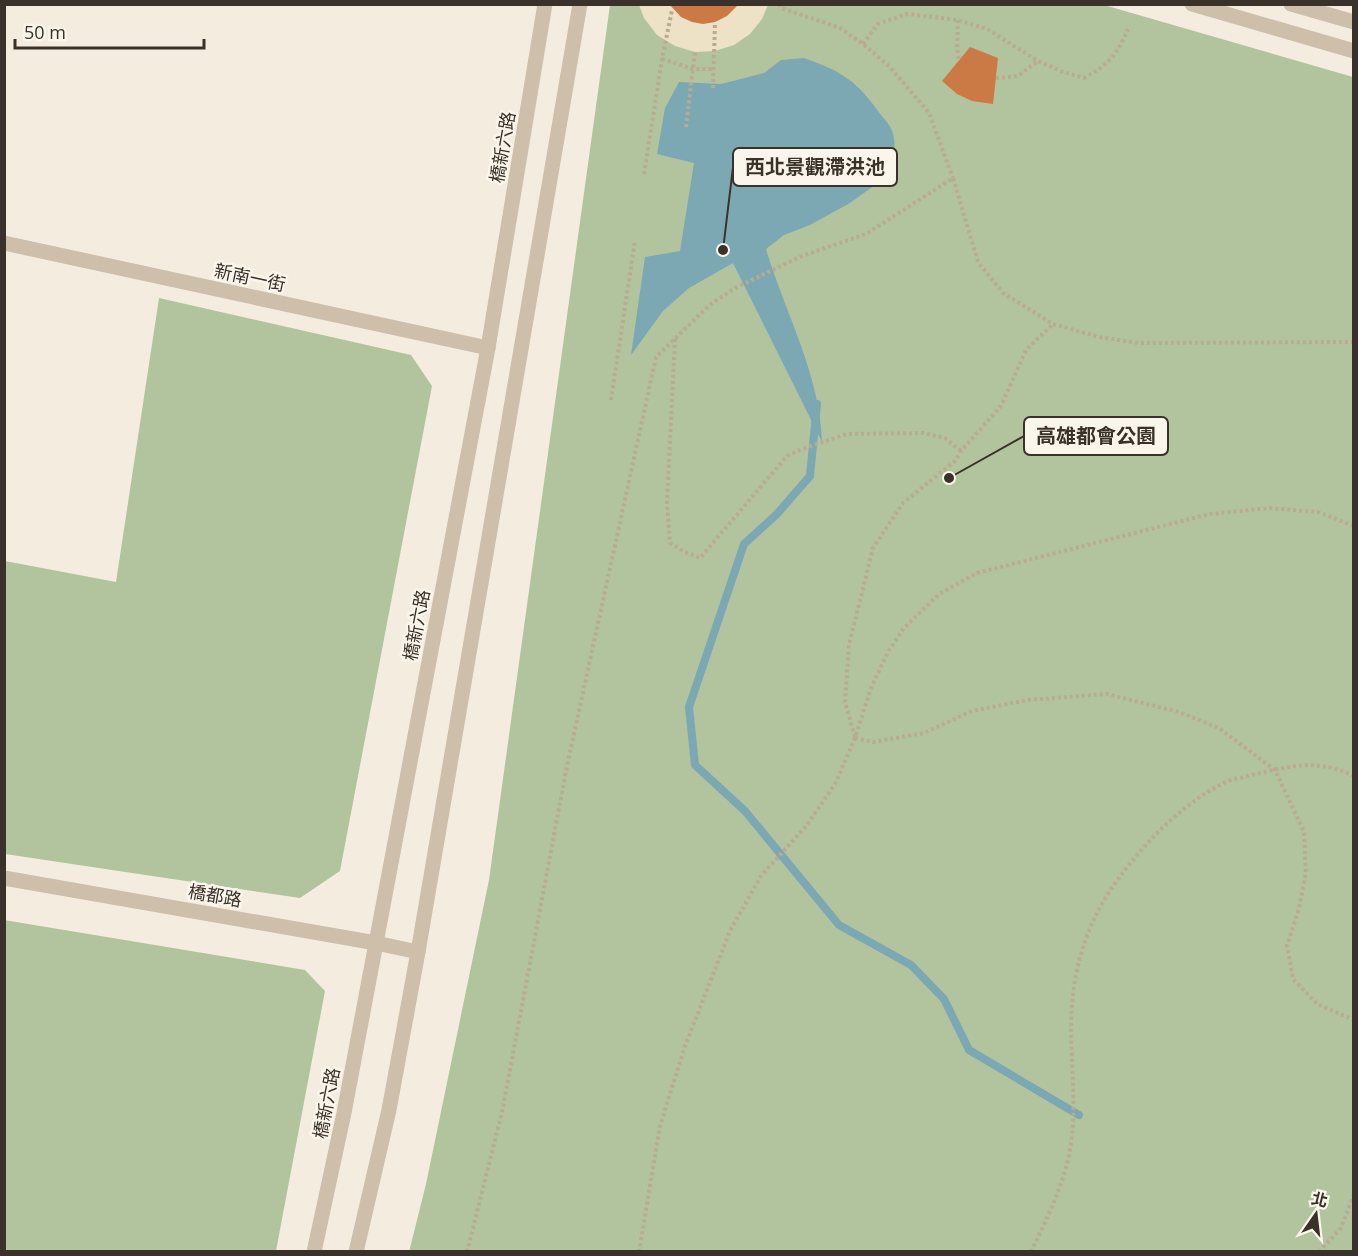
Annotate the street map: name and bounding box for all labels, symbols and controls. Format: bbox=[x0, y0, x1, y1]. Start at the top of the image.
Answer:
scale bar bbox=[15, 12, 204, 50]
text: 50 m bbox=[24, 20, 66, 44]
street label: 橋新六路 bbox=[484, 109, 520, 185]
callout: 西北景觀滯洪池 bbox=[733, 148, 897, 186]
text: 西北景觀滯洪池 bbox=[745, 153, 885, 180]
street label: 新南一街 bbox=[212, 258, 288, 296]
callout: 高雄都會公園 bbox=[1024, 417, 1168, 455]
text: 高雄都會公園 bbox=[1036, 422, 1156, 449]
street label: 橋新六路 bbox=[397, 587, 435, 663]
street label: 橋都路 bbox=[186, 878, 244, 912]
street label: 橋新六路 bbox=[307, 1065, 345, 1141]
north arrow bbox=[1286, 1184, 1346, 1244]
text: 北 bbox=[1309, 1187, 1330, 1212]

